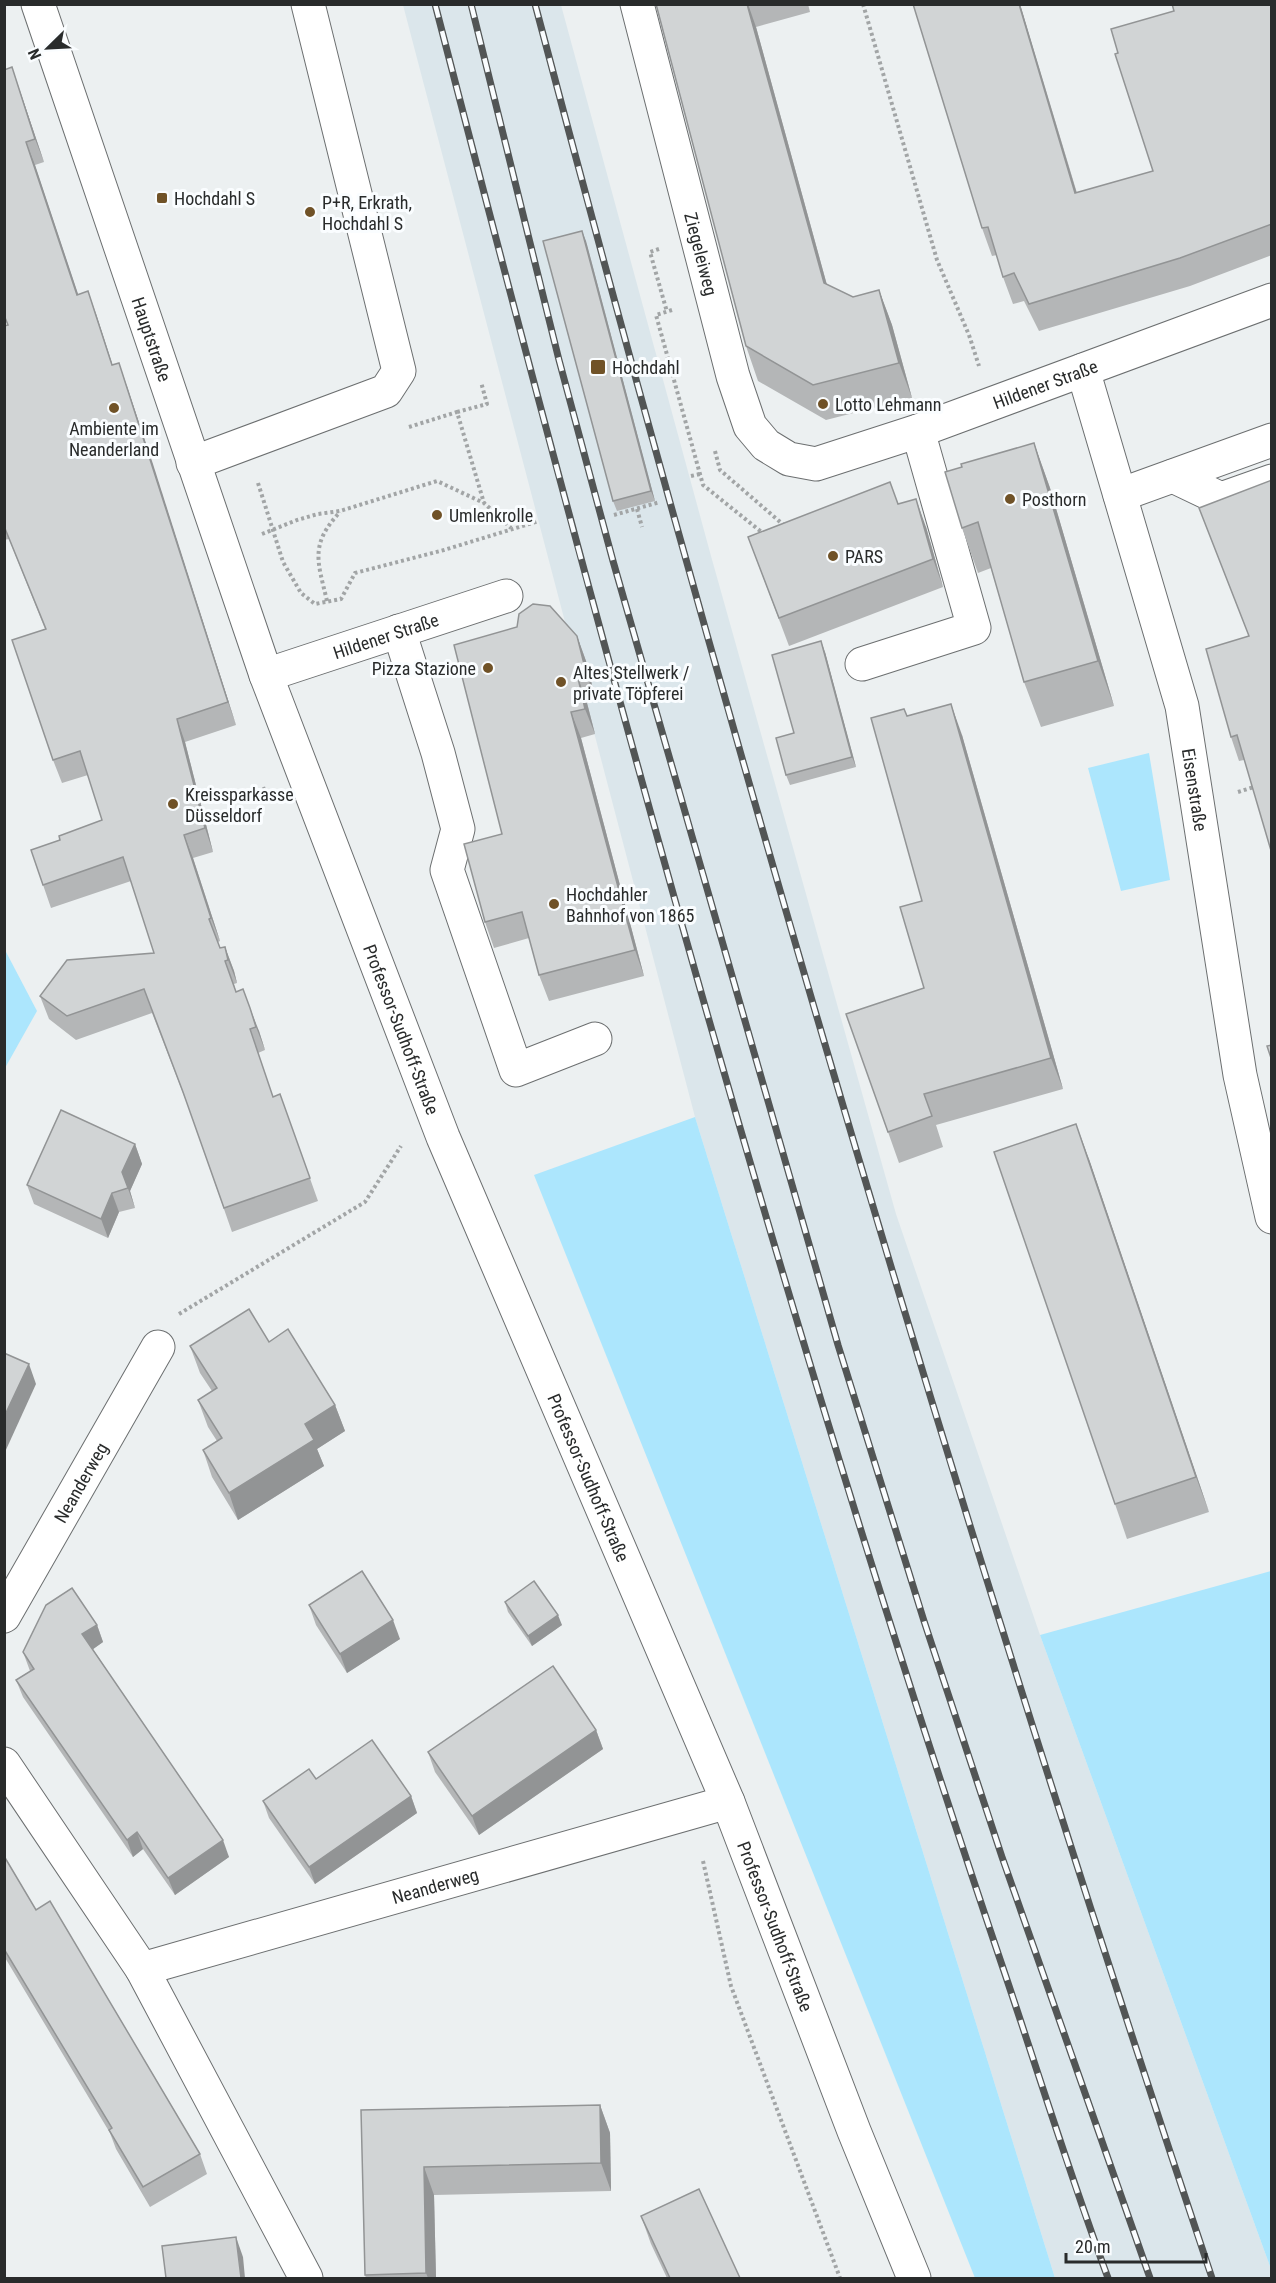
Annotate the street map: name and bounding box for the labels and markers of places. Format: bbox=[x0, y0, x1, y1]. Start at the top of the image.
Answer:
place label: Hochdahl S bbox=[174, 188, 255, 209]
marker: Hochdahl S bbox=[155, 191, 169, 205]
place label: P+R, Erkrath, Hochdahl S bbox=[322, 192, 412, 234]
marker: P+R, Erkrath, Hochdahl S bbox=[303, 205, 317, 219]
place label: Hochdahl bbox=[612, 357, 680, 378]
marker: Hochdahl bbox=[589, 358, 607, 376]
place label: Lotto Lehmann bbox=[835, 394, 942, 415]
marker: Lotto Lehmann bbox=[816, 397, 830, 411]
marker: Ambiente im Neanderland bbox=[107, 401, 121, 415]
place label: Ambiente im Neanderland bbox=[69, 418, 159, 460]
place label: Posthorn bbox=[1022, 489, 1086, 510]
marker: Posthorn bbox=[1003, 492, 1017, 506]
place label: Umlenkrolle bbox=[449, 505, 533, 526]
marker: Umlenkrolle bbox=[430, 508, 444, 522]
place label: PARS bbox=[845, 546, 883, 567]
marker: PARS bbox=[826, 549, 840, 563]
place label: Pizza Stazione bbox=[372, 658, 476, 679]
marker: Pizza Stazione bbox=[481, 661, 495, 675]
place label: Altes Stellwerk / private Töpferei bbox=[573, 662, 690, 704]
marker: Altes Stellwerk / private Töpferei bbox=[554, 675, 568, 689]
place label: Kreissparkasse Düsseldorf bbox=[185, 784, 294, 826]
marker: Kreissparkasse Düsseldorf bbox=[166, 797, 180, 811]
place label: Hochdahler Bahnhof von 1865 bbox=[566, 884, 695, 926]
marker: Hochdahler Bahnhof von 1865 bbox=[547, 897, 561, 911]

